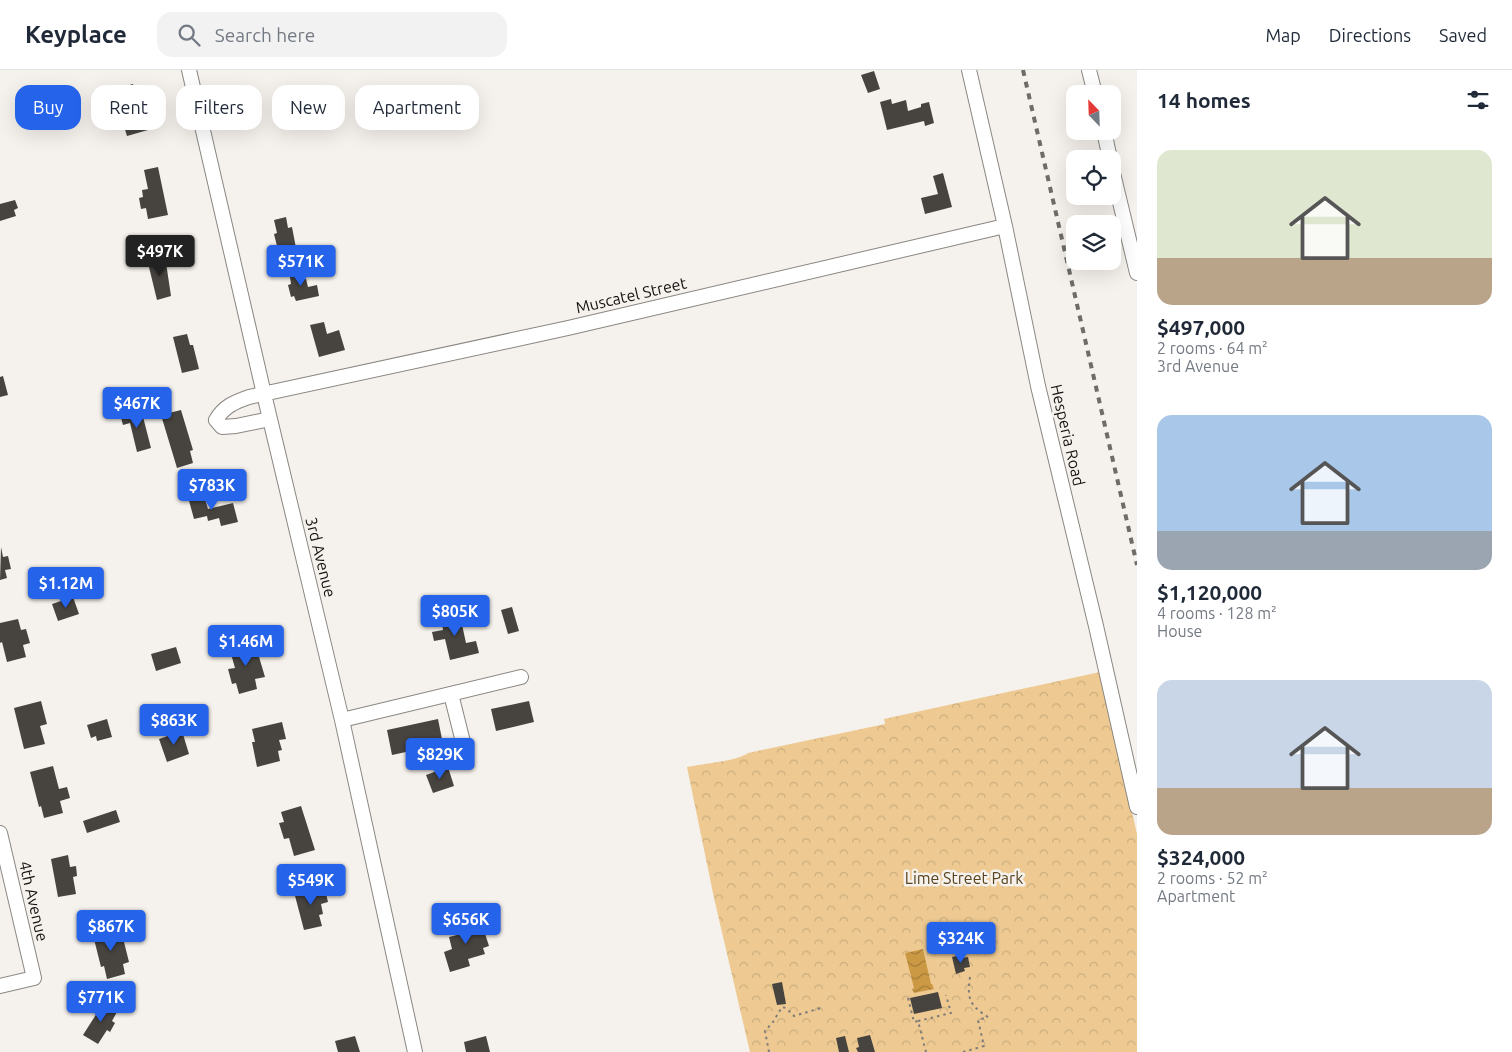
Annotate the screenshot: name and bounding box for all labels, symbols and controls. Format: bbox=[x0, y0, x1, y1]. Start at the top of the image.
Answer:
search box bbox=[157, 12, 507, 57]
text: Keyplace bbox=[25, 21, 127, 48]
icon: search bbox=[175, 21, 203, 49]
text: Search here bbox=[215, 24, 315, 46]
text: Map bbox=[1265, 25, 1301, 45]
text: Directions bbox=[1329, 25, 1411, 45]
text: Saved bbox=[1439, 25, 1487, 45]
chip: Buy bbox=[15, 85, 81, 130]
chip: Rent bbox=[91, 85, 166, 130]
chip: Filters bbox=[176, 85, 262, 130]
chip: New bbox=[272, 85, 345, 130]
chip: Apartment bbox=[355, 85, 479, 130]
north arrow bbox=[1066, 85, 1121, 140]
map controls bbox=[1066, 85, 1121, 270]
icon: filters bbox=[1464, 86, 1492, 114]
text: 14 homes bbox=[1157, 88, 1251, 112]
button: locate bbox=[1066, 150, 1121, 205]
icon: home bbox=[1280, 183, 1370, 273]
button: layers bbox=[1066, 215, 1121, 270]
pin: $497K bbox=[125, 234, 195, 277]
text: $497K bbox=[137, 242, 183, 260]
pin: $571K bbox=[266, 244, 336, 287]
text: $571K bbox=[278, 252, 324, 270]
street label: Muscatel Street bbox=[574, 273, 689, 317]
text: $497,000 bbox=[1157, 315, 1245, 339]
text: 2 rooms · 64 m² bbox=[1157, 339, 1268, 357]
text: 3rd Avenue bbox=[1157, 357, 1239, 375]
street label: Hesperia Road bbox=[1048, 382, 1088, 488]
pin: $467K bbox=[102, 386, 172, 429]
text: $467K bbox=[114, 394, 160, 412]
icon: home bbox=[1280, 448, 1370, 538]
pin: $783K bbox=[177, 468, 247, 511]
text: $783K bbox=[189, 476, 235, 494]
street label: 3rd Avenue bbox=[302, 515, 340, 599]
pin: $1.12M bbox=[25, 566, 107, 609]
text: $1.12M bbox=[39, 574, 93, 592]
text: $1,120,000 bbox=[1157, 580, 1262, 604]
pin: $805K bbox=[420, 594, 490, 637]
text: $805K bbox=[432, 602, 478, 620]
text: 4 rooms · 128 m² bbox=[1157, 604, 1277, 622]
text: House bbox=[1157, 622, 1202, 640]
pin: $1.46M bbox=[205, 624, 287, 667]
text: $1.46M bbox=[219, 632, 273, 650]
pin: $863K bbox=[139, 704, 209, 746]
text: $863K bbox=[151, 711, 197, 729]
icon: home bbox=[1280, 713, 1370, 803]
pin: $829K bbox=[405, 738, 475, 780]
text: $829K bbox=[417, 745, 463, 763]
text: $324,000 bbox=[1157, 845, 1245, 869]
street label: 4th Avenue bbox=[16, 859, 52, 943]
pin: $549K bbox=[276, 864, 346, 906]
park label: Lime Street Park bbox=[905, 869, 1023, 887]
text: 2 rooms · 52 m² bbox=[1157, 869, 1268, 887]
text: $549K bbox=[288, 871, 334, 889]
text: Apartment bbox=[1157, 887, 1235, 905]
pin: $656K bbox=[431, 902, 501, 945]
pin: $867K bbox=[76, 910, 146, 952]
text: $656K bbox=[443, 910, 489, 928]
text: $867K bbox=[88, 917, 134, 935]
pin: $324K bbox=[926, 922, 996, 964]
text: $324K bbox=[938, 929, 984, 947]
pin: $771K bbox=[66, 980, 136, 1023]
text: $771K bbox=[78, 988, 124, 1006]

